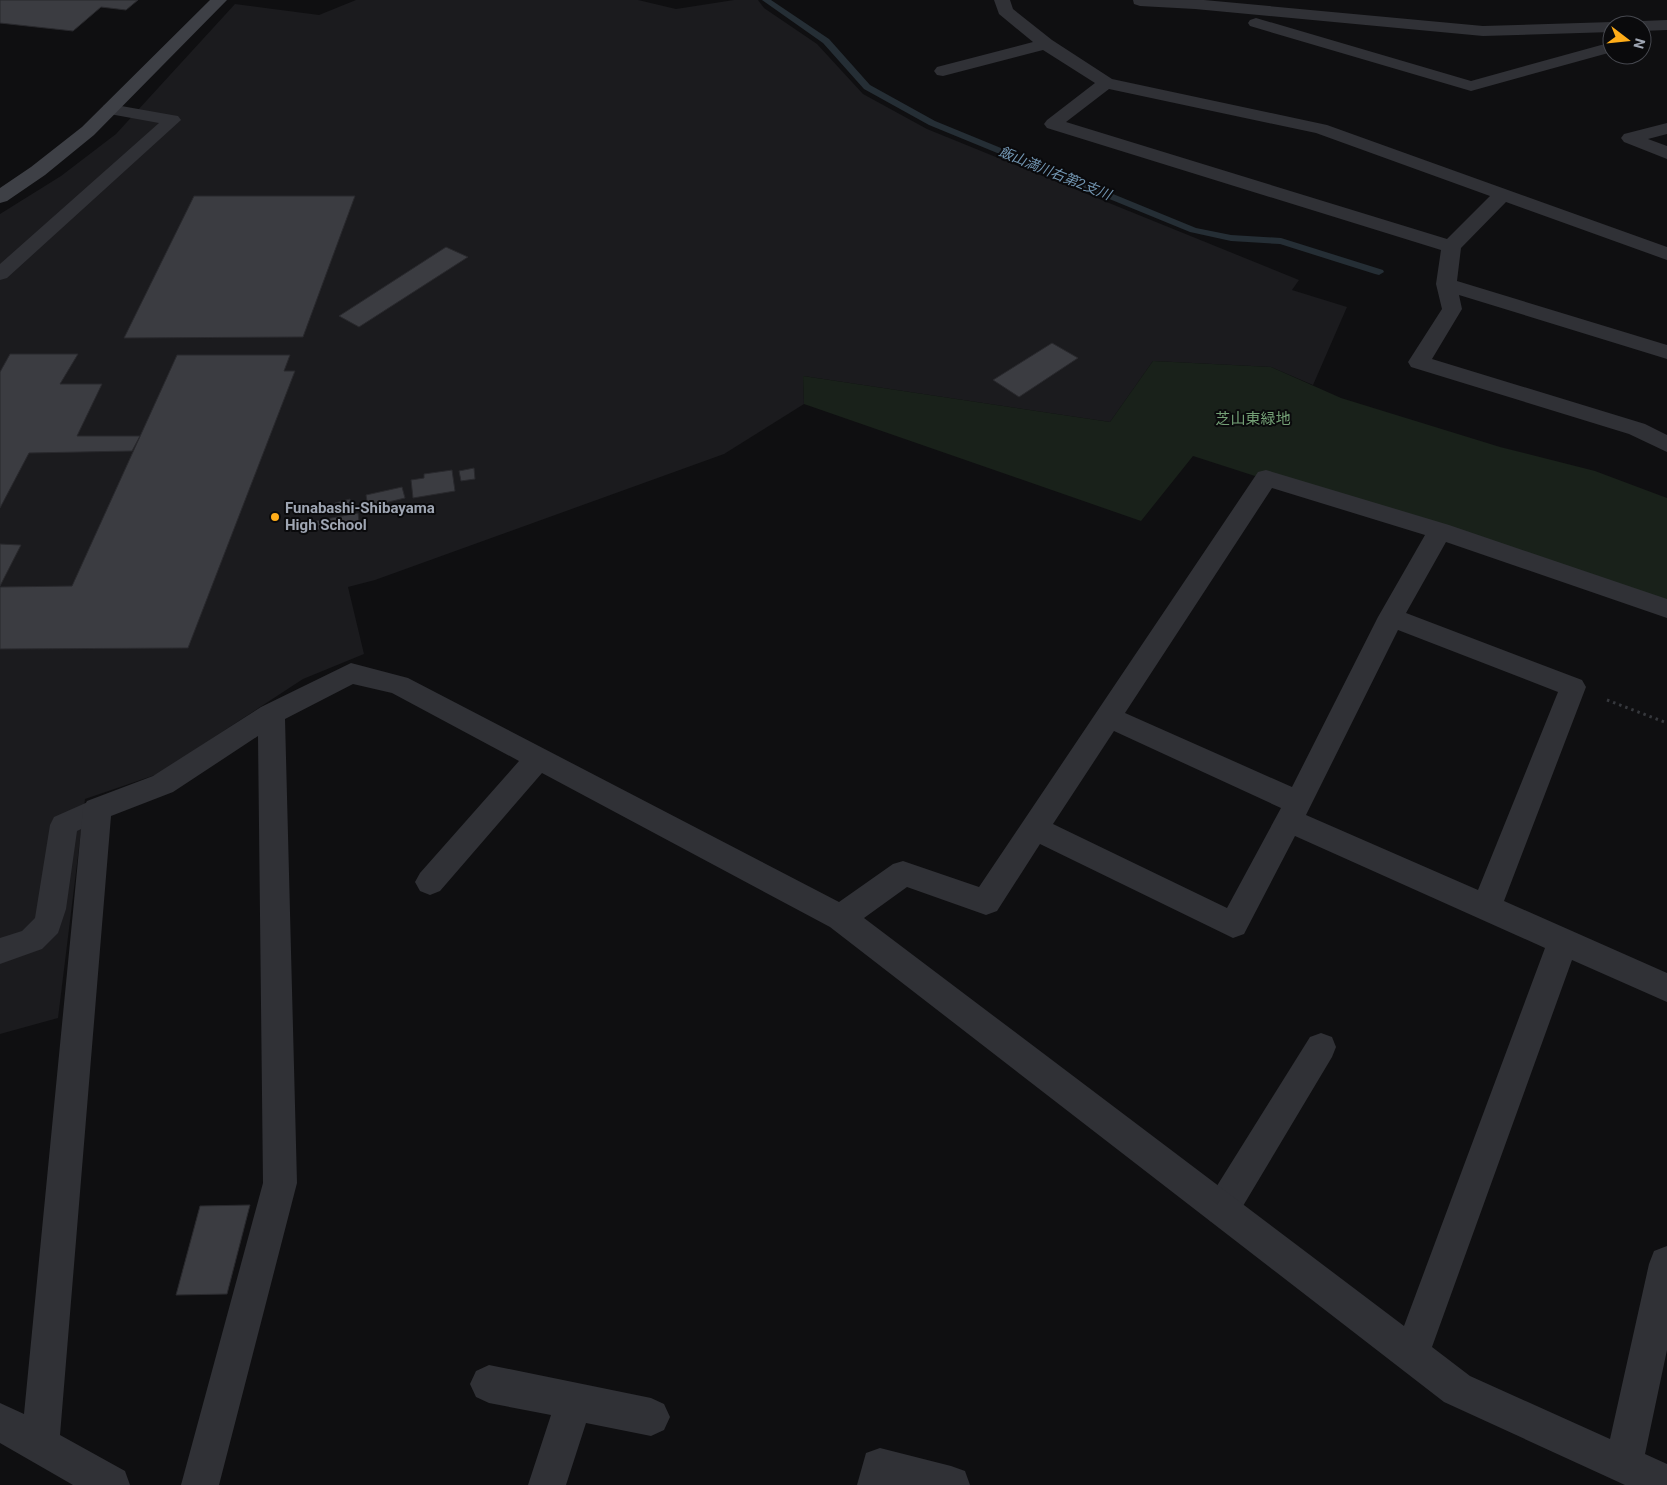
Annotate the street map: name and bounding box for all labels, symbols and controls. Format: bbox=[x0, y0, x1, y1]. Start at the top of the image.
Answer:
north arrow bbox=[1602, 15, 1652, 65]
text: N bbox=[1630, 37, 1649, 51]
water label: 飯山満川右第2支川 bbox=[997, 143, 1115, 204]
park label: 芝山東緑地 bbox=[1215, 410, 1291, 428]
place label: Funabashi-Shibayama High School bbox=[285, 499, 435, 534]
marker: Funabashi-Shibayama High School bbox=[269, 511, 281, 523]

